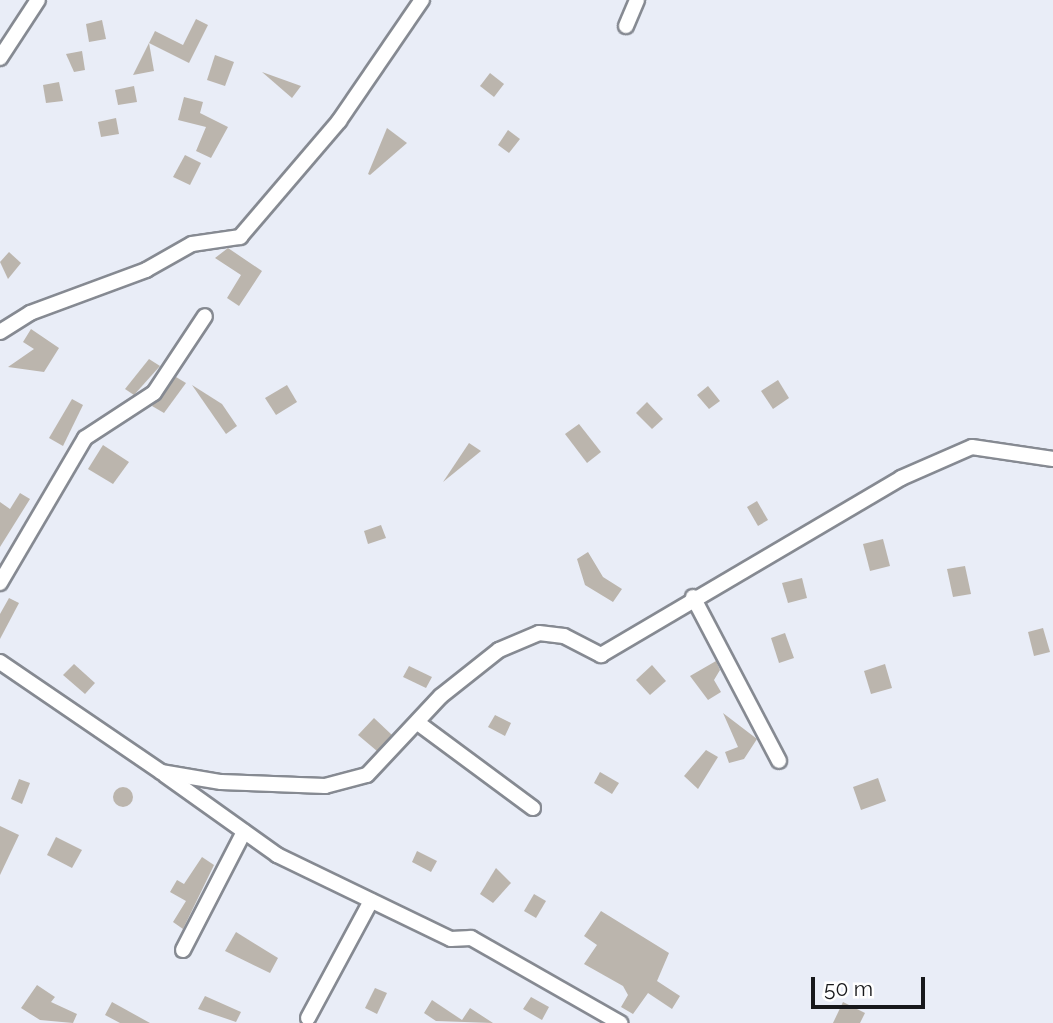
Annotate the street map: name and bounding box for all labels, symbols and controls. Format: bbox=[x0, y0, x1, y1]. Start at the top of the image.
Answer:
scale bar bbox=[815, 964, 929, 1008]
text: 50 m bbox=[824, 976, 873, 1001]

